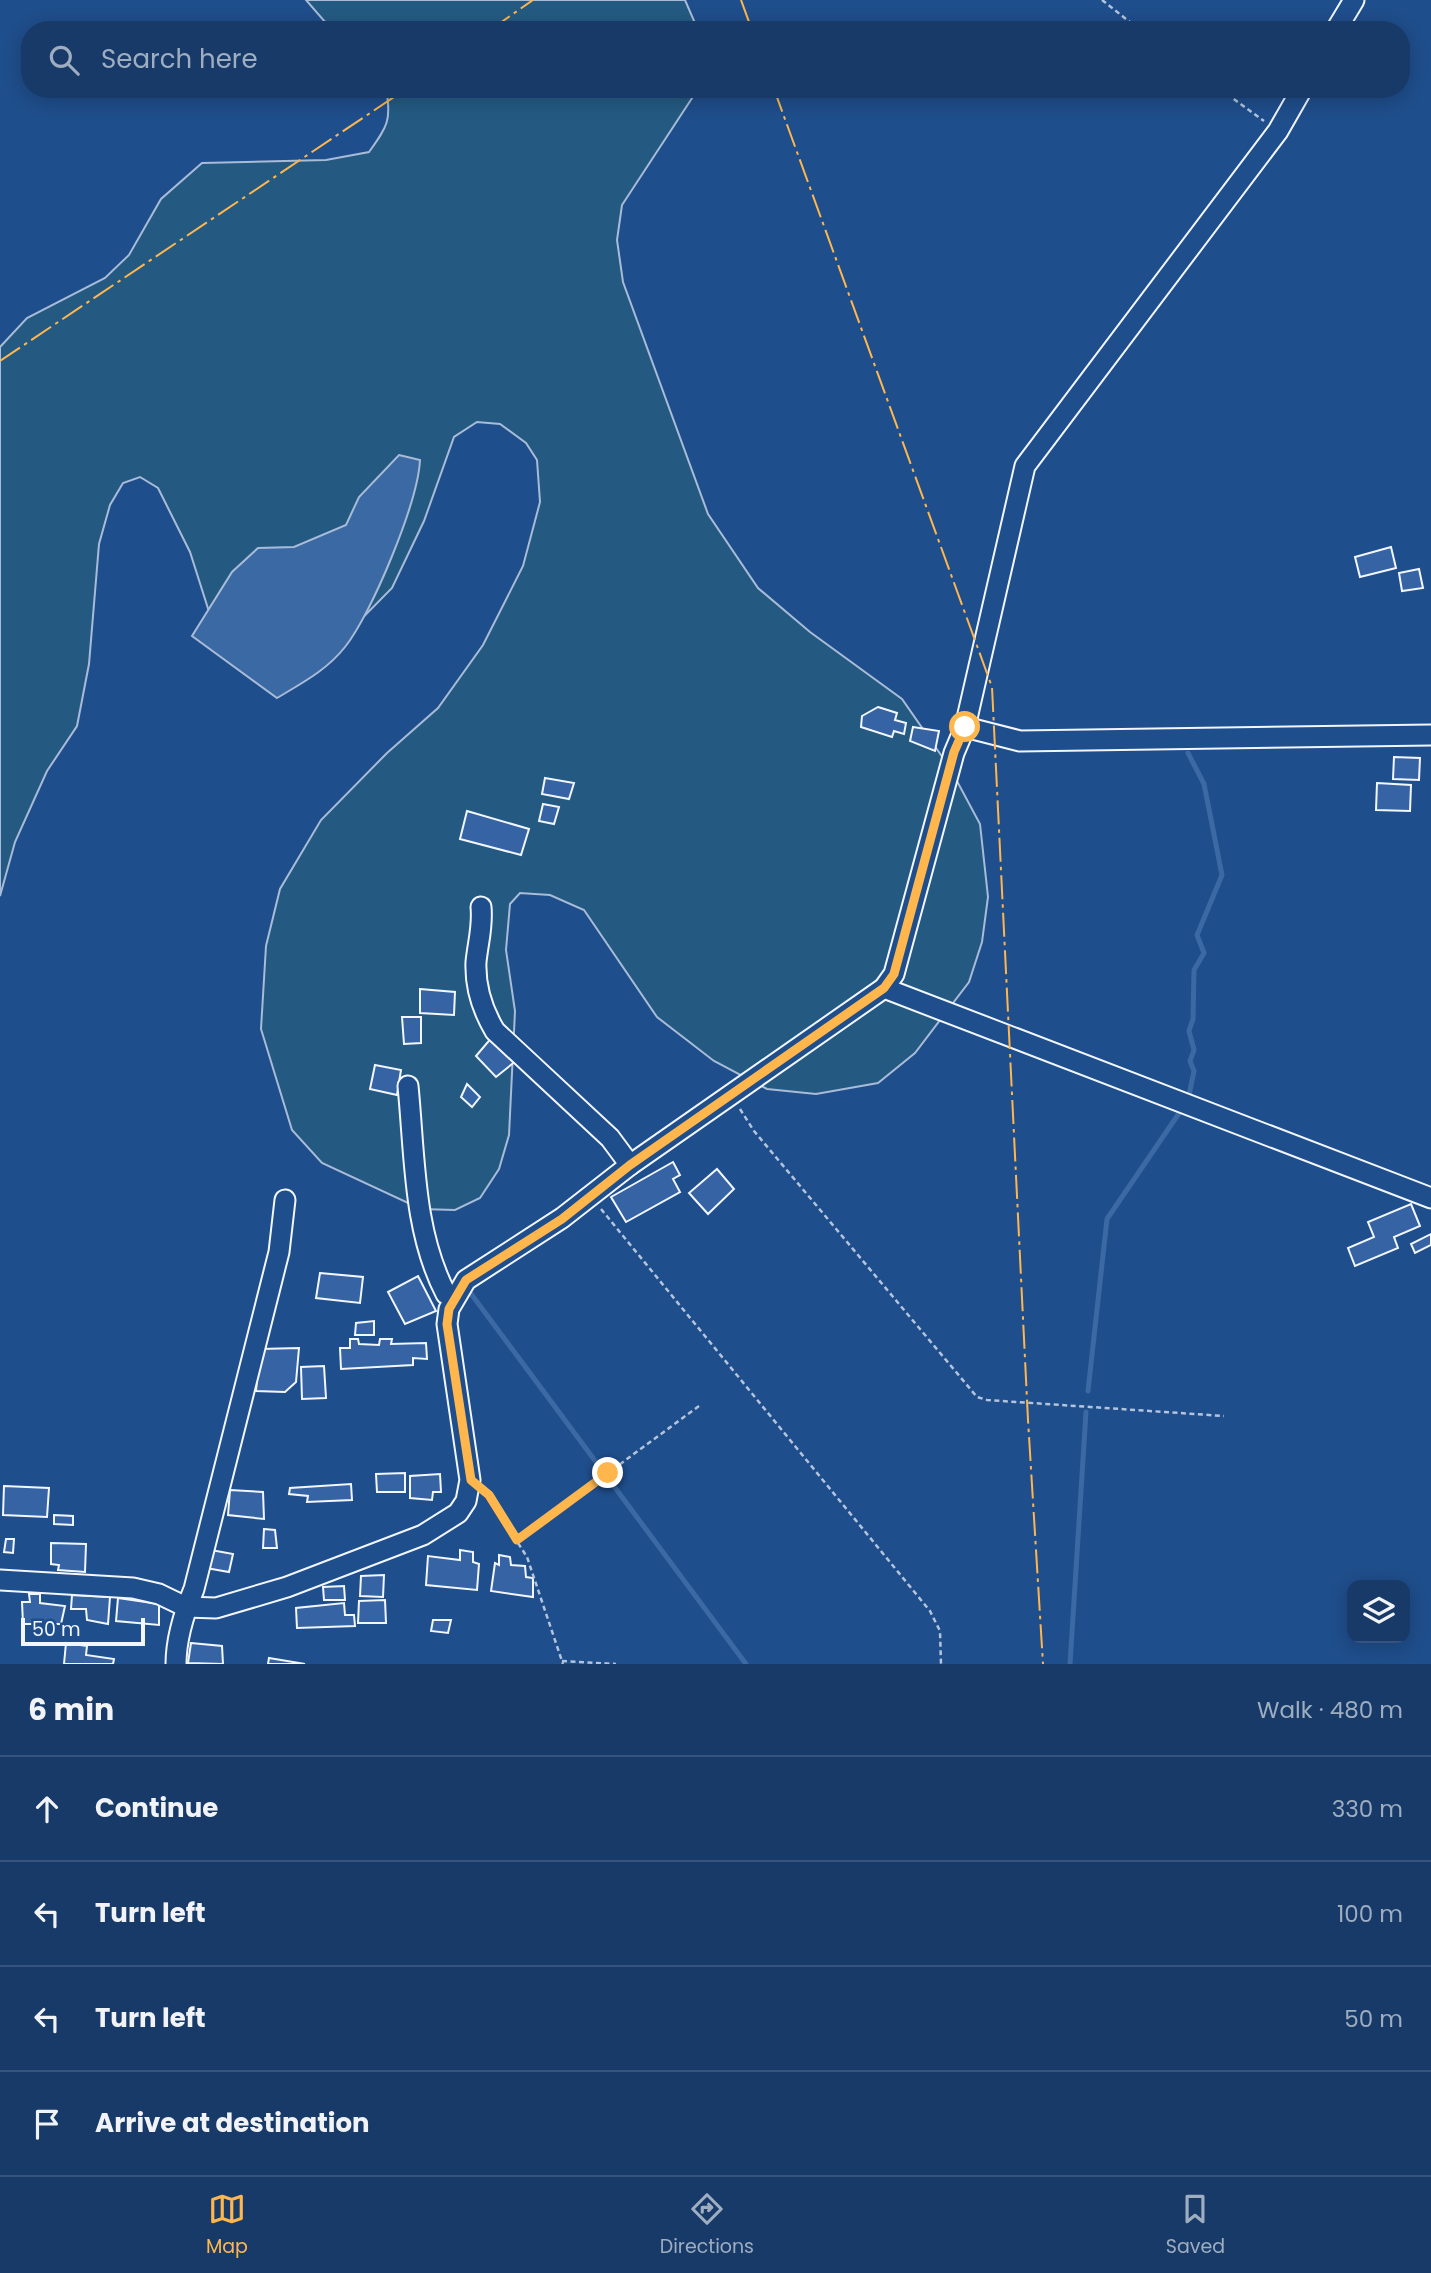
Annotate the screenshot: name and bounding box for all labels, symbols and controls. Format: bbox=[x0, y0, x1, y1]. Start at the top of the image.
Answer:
search box bbox=[21, 21, 1410, 98]
icon: search bbox=[45, 41, 83, 79]
text: Search here bbox=[101, 41, 258, 77]
route start bbox=[949, 711, 980, 742]
route end bbox=[592, 1457, 623, 1488]
map controls bbox=[1347, 1580, 1410, 1643]
button: layers bbox=[1347, 1580, 1410, 1643]
scale bar bbox=[21, 1615, 145, 1647]
text: 50 m bbox=[32, 1616, 81, 1643]
text: 6 min bbox=[28, 1688, 114, 1731]
text: Walk · 480 m bbox=[1257, 1694, 1403, 1726]
icon: ahead bbox=[28, 1790, 66, 1828]
text: Continue bbox=[95, 1790, 218, 1826]
text: 330 m bbox=[1332, 1793, 1403, 1825]
icon: left bbox=[28, 1895, 66, 1933]
text: Turn left bbox=[95, 1895, 206, 1931]
text: 100 m bbox=[1337, 1898, 1403, 1930]
icon: left bbox=[28, 2000, 66, 2038]
text: Turn left bbox=[95, 2000, 206, 2036]
text: 50 m bbox=[1344, 2003, 1403, 2035]
icon: arrive bbox=[28, 2105, 66, 2143]
text: Arrive at destination bbox=[95, 2105, 370, 2141]
tab: Map bbox=[206, 2190, 248, 2261]
tab: Directions bbox=[660, 2190, 754, 2261]
tab: Saved bbox=[1166, 2190, 1225, 2261]

